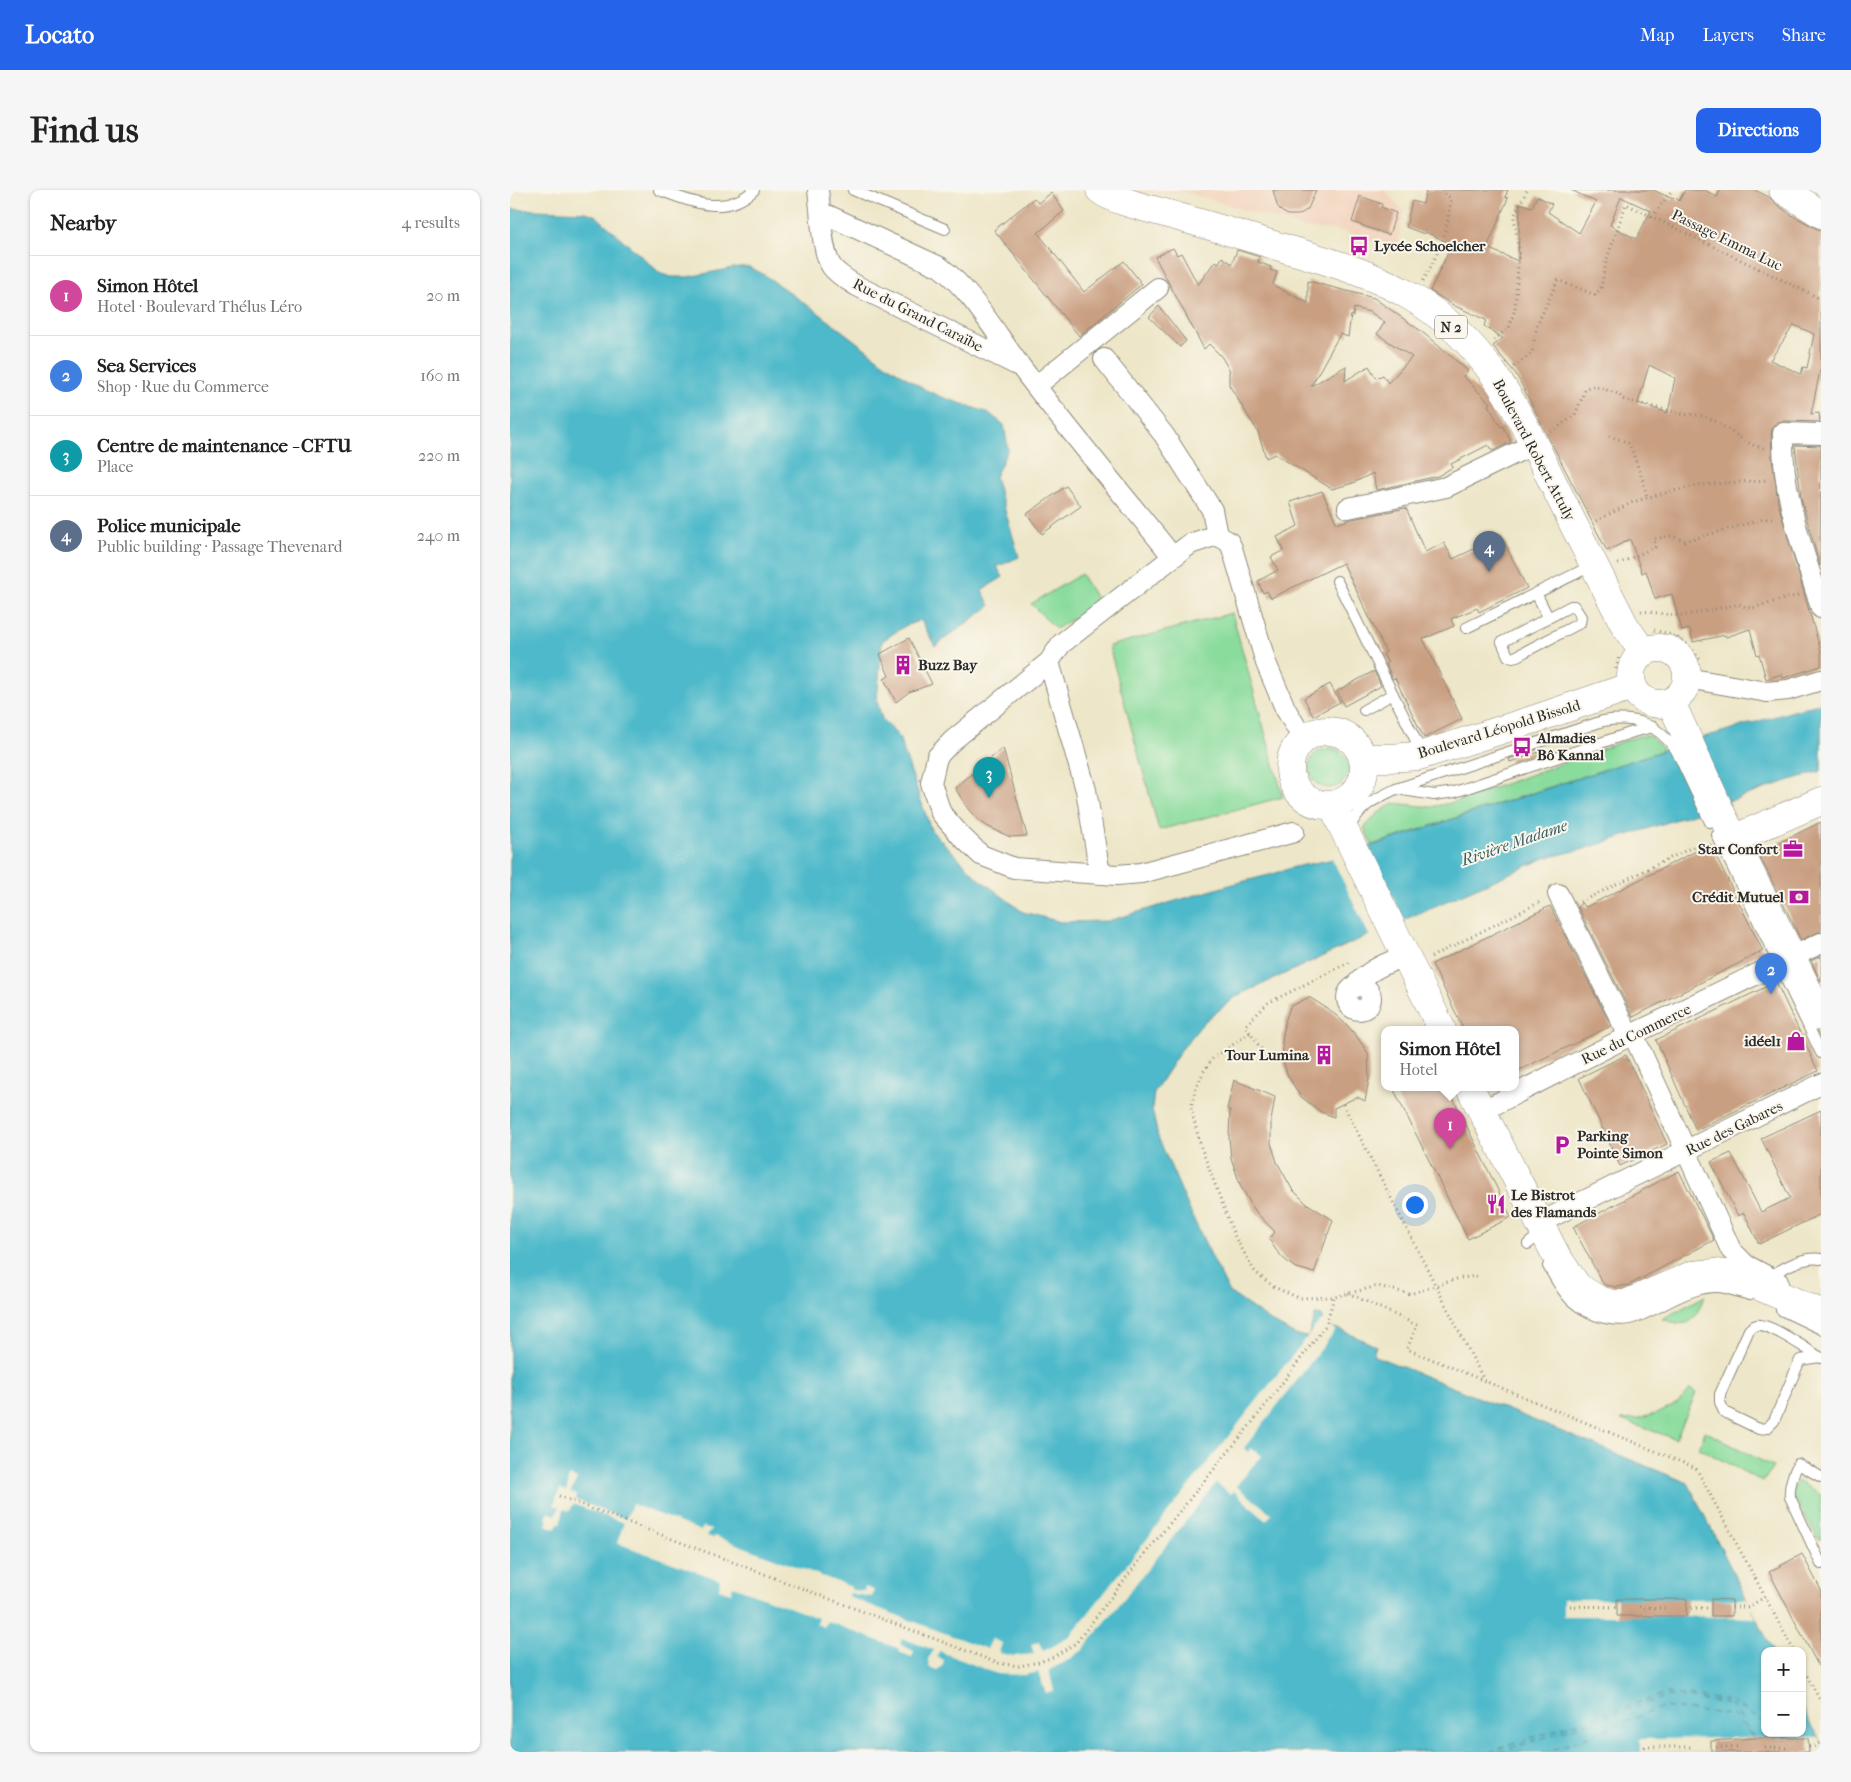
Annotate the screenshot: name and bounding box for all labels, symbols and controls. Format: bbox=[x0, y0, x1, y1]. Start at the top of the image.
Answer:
text: Locato bbox=[25, 21, 94, 49]
text: Map bbox=[1640, 25, 1674, 46]
text: Layers bbox=[1702, 25, 1754, 46]
text: Share bbox=[1782, 25, 1826, 46]
button: Directions bbox=[1696, 108, 1821, 153]
text: Find us bbox=[30, 110, 139, 151]
street label: Passage Emma Luc bbox=[1669, 205, 1786, 275]
text: Nearby bbox=[50, 211, 116, 235]
text: 4 results bbox=[402, 213, 460, 232]
bus stop icon: Lycée Schoelcher bbox=[1348, 235, 1370, 257]
place label: Lycée Schoelcher bbox=[1374, 237, 1486, 255]
street label: Rue du Grand Caraïbe bbox=[850, 274, 987, 356]
text: Simon Hôtel bbox=[97, 275, 198, 297]
text: 1 bbox=[63, 286, 69, 305]
text: 20 m bbox=[426, 286, 460, 305]
text: Hotel · Boulevard Thélus Léro bbox=[97, 297, 302, 316]
road number: N 2 bbox=[1435, 315, 1467, 338]
text: Sea Services bbox=[97, 355, 196, 377]
text: 2 bbox=[62, 366, 70, 385]
text: 160 m bbox=[420, 366, 460, 385]
street label: Boulevard Robert Attuly bbox=[1489, 376, 1580, 525]
text: Shop · Rue du Commerce bbox=[97, 377, 269, 396]
text: Centre de maintenance - CFTU bbox=[97, 435, 352, 457]
text: 3 bbox=[63, 446, 69, 465]
text: 220 m bbox=[418, 446, 460, 465]
text: Place bbox=[97, 457, 133, 476]
text: Police municipale bbox=[97, 515, 241, 537]
text: 4 bbox=[61, 526, 71, 545]
text: 240 m bbox=[417, 526, 460, 545]
pin: 4 bbox=[1473, 531, 1505, 572]
text: Public building · Passage Thevenard bbox=[97, 537, 343, 556]
building icon: Buzz Bay bbox=[892, 654, 914, 676]
place label: Buzz Bay bbox=[918, 656, 978, 674]
street label: Boulevard Léopold Bissold bbox=[1416, 695, 1583, 762]
place label: Almadies Bô Kannal bbox=[1536, 729, 1605, 764]
bus stop icon: Almadies Bô Kannal bbox=[1511, 736, 1533, 758]
pin: 3 bbox=[973, 757, 1005, 798]
water label: Rivière Madame bbox=[1458, 815, 1570, 870]
office icon: Star Confort bbox=[1782, 838, 1804, 860]
place label: Star Confort bbox=[1698, 840, 1779, 858]
bank icon: Crédit Mutuel bbox=[1788, 886, 1810, 908]
place label: Crédit Mutuel bbox=[1692, 888, 1785, 906]
pin: 2 bbox=[1755, 953, 1787, 994]
street label: Rue du Commerce bbox=[1578, 999, 1694, 1068]
popup bbox=[1381, 1026, 1519, 1091]
shop icon: idéel1 bbox=[1785, 1030, 1807, 1052]
place label: idéel1 bbox=[1743, 1032, 1781, 1050]
text: Simon Hôtel bbox=[1399, 1038, 1501, 1060]
building icon: Tour Lumina bbox=[1313, 1044, 1335, 1066]
place label: Tour Lumina bbox=[1224, 1046, 1310, 1064]
text: Hotel bbox=[1399, 1060, 1438, 1079]
street label: Rue des Gabares bbox=[1683, 1097, 1786, 1159]
pin: 1 bbox=[1434, 1108, 1466, 1149]
place label: Parking Pointe Simon bbox=[1577, 1127, 1663, 1162]
parking icon: Parking Pointe Simon bbox=[1551, 1134, 1573, 1156]
place label: Le Bistrot des Flamands bbox=[1511, 1186, 1597, 1221]
your location bbox=[1402, 1192, 1428, 1218]
restaurant icon: Le Bistrot des Flamands bbox=[1485, 1193, 1507, 1215]
map controls bbox=[1761, 1647, 1806, 1737]
button: + bbox=[1761, 1647, 1806, 1692]
button: − bbox=[1761, 1692, 1806, 1737]

